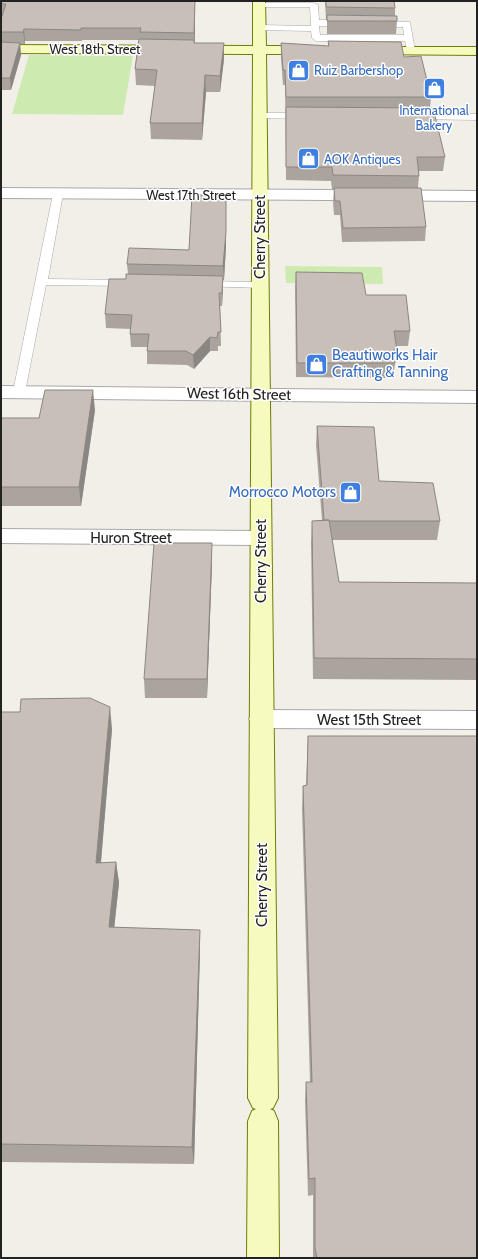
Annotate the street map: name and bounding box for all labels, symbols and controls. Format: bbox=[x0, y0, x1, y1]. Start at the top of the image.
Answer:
street label: West 18th Street bbox=[49, 41, 141, 57]
shop icon: Ruiz Barbershop bbox=[286, 57, 312, 83]
place label: Ruiz Barbershop bbox=[314, 62, 403, 78]
shop icon: International Bakery bbox=[421, 75, 447, 101]
place label: International Bakery bbox=[399, 102, 469, 133]
shop icon: AOK Antiques bbox=[296, 146, 322, 172]
place label: AOK Antiques bbox=[324, 151, 401, 167]
street label: West 17th Street bbox=[146, 187, 236, 203]
street label: Cherry Street bbox=[251, 195, 269, 279]
place label: Beautiworks Hair Crafting & Tanning bbox=[332, 346, 448, 381]
shop icon: Beautiworks Hair Crafting & Tanning bbox=[303, 351, 329, 377]
street label: West 16th Street bbox=[187, 384, 291, 404]
shop icon: Morrocco Motors bbox=[338, 479, 364, 505]
place label: Morrocco Motors bbox=[229, 483, 336, 501]
street label: Cherry Street bbox=[252, 519, 270, 603]
street label: Huron Street bbox=[90, 529, 172, 547]
street label: West 15th Street bbox=[317, 711, 421, 729]
street label: Cherry Street bbox=[253, 843, 271, 927]

